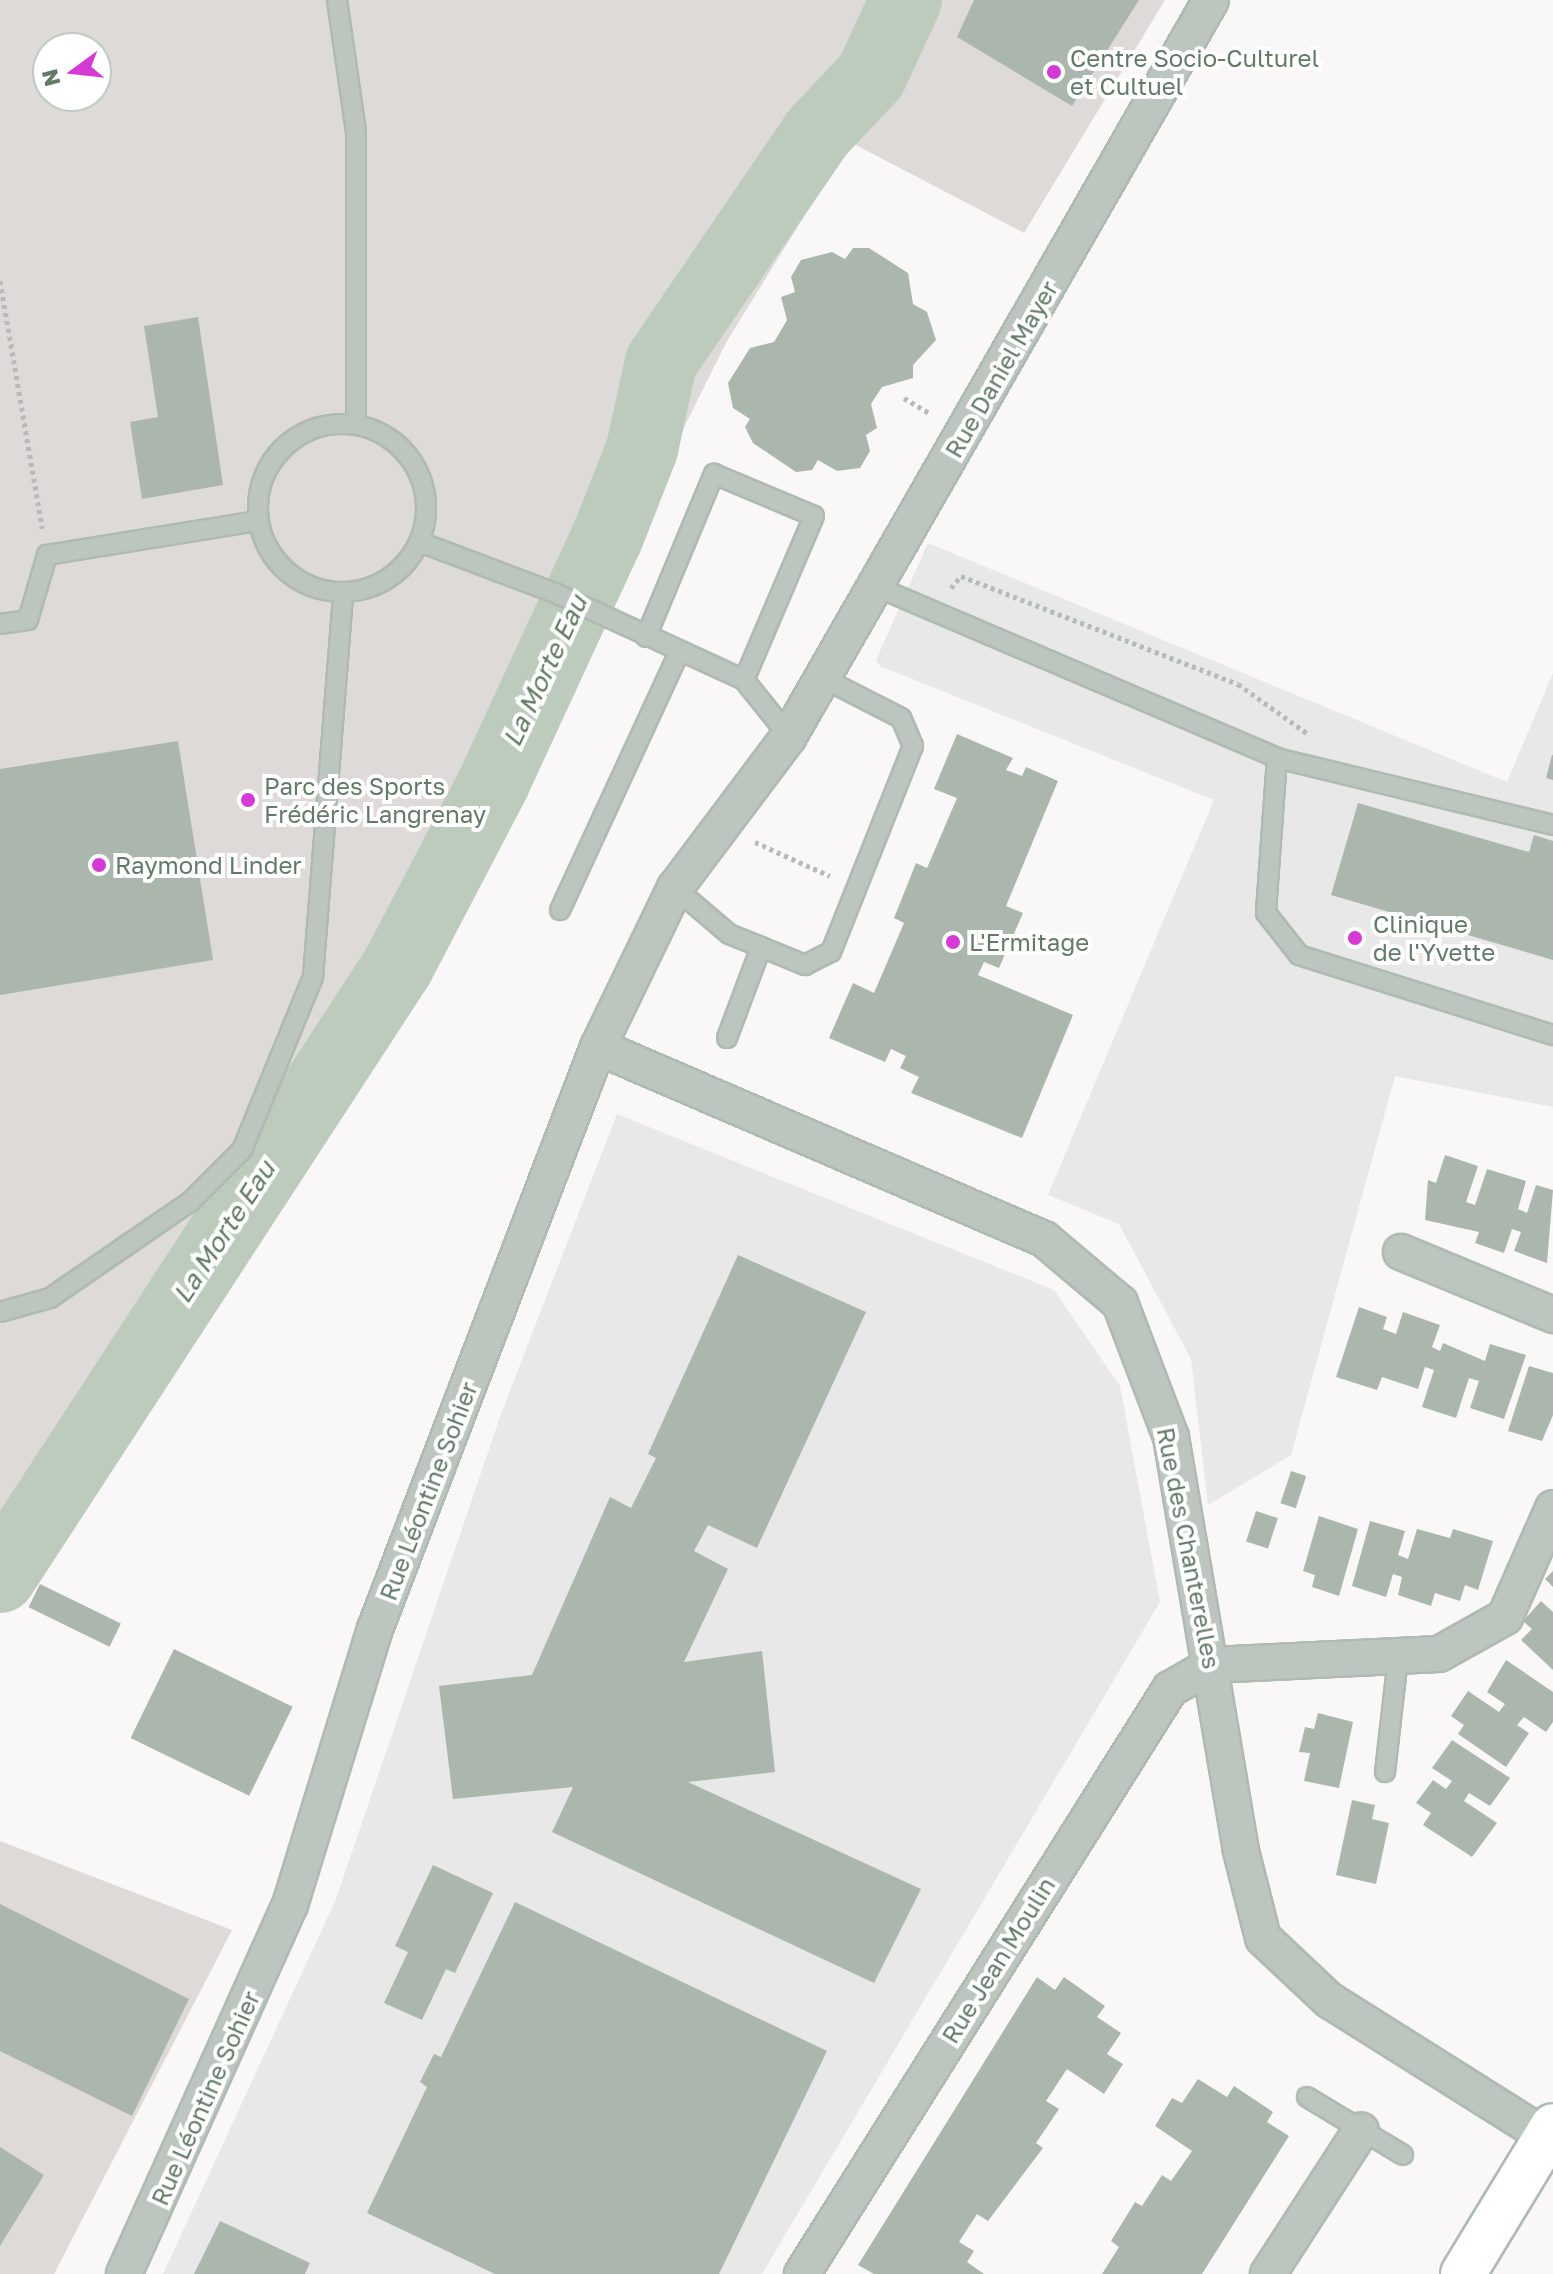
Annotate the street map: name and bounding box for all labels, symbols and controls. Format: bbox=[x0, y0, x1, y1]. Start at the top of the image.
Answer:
north arrow bbox=[32, 32, 112, 112]
place label: Centre Socio-Culturel et Cultuel bbox=[1070, 44, 1319, 100]
marker: Centre Socio-Culturel et Cultuel bbox=[1045, 63, 1063, 81]
text: N bbox=[35, 66, 65, 89]
street label: Rue Daniel Mayer bbox=[939, 275, 1063, 463]
water label: La Morte Eau bbox=[496, 591, 594, 751]
place label: Parc des Sports Frédéric Langrenay bbox=[264, 772, 486, 828]
marker: Parc des Sports Frédéric Langrenay bbox=[239, 791, 257, 809]
place label: Raymond Linder bbox=[115, 851, 302, 879]
marker: Raymond Linder bbox=[90, 856, 108, 874]
place label: Clinique de l'Yvette bbox=[1373, 910, 1495, 966]
marker: Clinique de l'Yvette bbox=[1344, 927, 1366, 949]
place label: L'Ermitage bbox=[969, 928, 1089, 956]
marker: L'Ermitage bbox=[944, 933, 962, 951]
water label: La Morte Eau bbox=[167, 1155, 281, 1309]
street label: Rue Léontine Sohier bbox=[373, 1378, 483, 1604]
street label: Rue des Chanterelles bbox=[1151, 1425, 1227, 1671]
street label: Rue Jean Moulin bbox=[935, 1872, 1061, 2048]
street label: Rue Léontine Sohier bbox=[145, 1986, 265, 2210]

